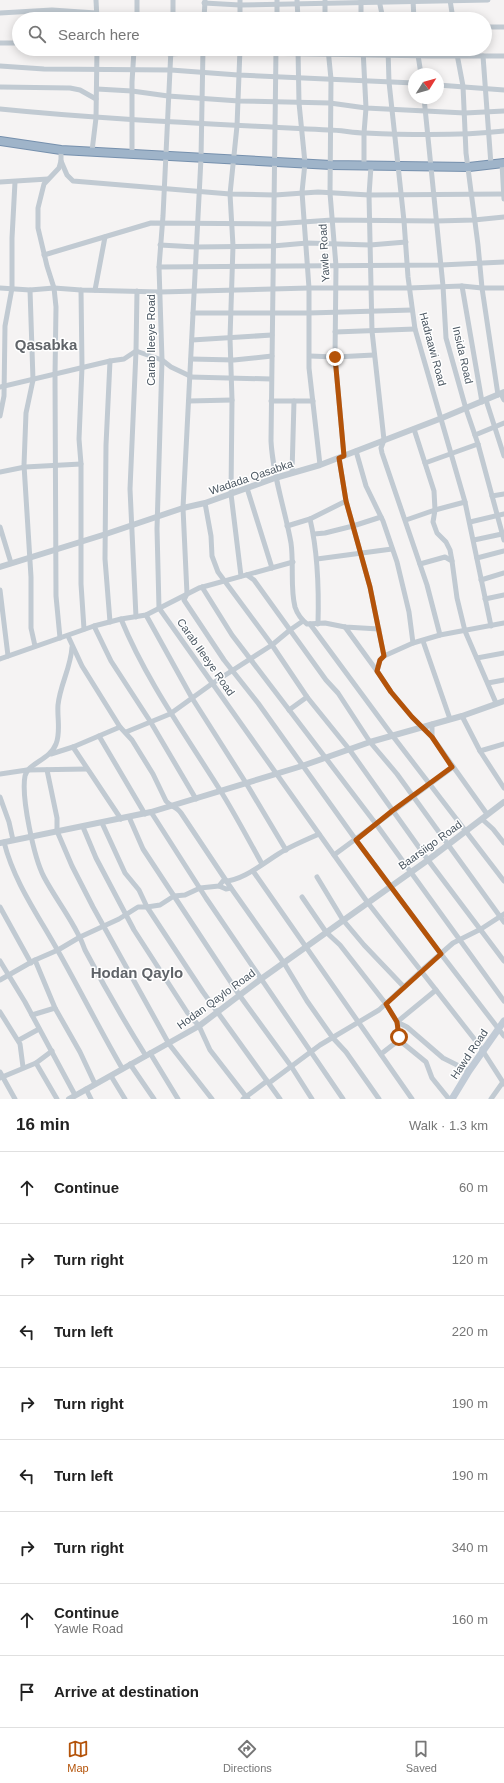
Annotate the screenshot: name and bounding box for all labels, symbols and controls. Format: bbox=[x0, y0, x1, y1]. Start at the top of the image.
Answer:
search box bbox=[12, 12, 492, 56]
icon: search bbox=[26, 23, 48, 45]
text: Search here bbox=[58, 26, 140, 43]
north arrow bbox=[408, 68, 444, 104]
street label: Yawle Road bbox=[316, 223, 332, 283]
street label: Carab Ileeye Road bbox=[145, 294, 157, 386]
street label: Hadraawi Road bbox=[417, 311, 449, 387]
street label: Insida Road bbox=[451, 325, 475, 385]
district label: Qasabka bbox=[15, 336, 78, 353]
route end bbox=[326, 348, 344, 366]
street label: Wadada Qasabka bbox=[208, 457, 295, 497]
street label: Carab Ileeye Road bbox=[175, 616, 237, 698]
street label: Baarsiigo Road bbox=[396, 818, 464, 872]
district label: Hodan Qaylo bbox=[91, 964, 183, 981]
street label: Hodan Qaylo Road bbox=[175, 967, 257, 1031]
street label: Hawd Road bbox=[448, 1027, 490, 1081]
route start bbox=[390, 1028, 408, 1046]
text: 16 min bbox=[16, 1115, 70, 1134]
text: Walk · 1.3 km bbox=[409, 1118, 488, 1133]
icon: ahead bbox=[16, 1177, 38, 1199]
text: Continue bbox=[54, 1179, 119, 1196]
text: 60 m bbox=[459, 1180, 488, 1195]
icon: right bbox=[16, 1249, 38, 1271]
text: Turn right bbox=[54, 1251, 124, 1268]
text: 120 m bbox=[452, 1252, 488, 1267]
icon: left bbox=[16, 1321, 38, 1343]
text: Turn left bbox=[54, 1323, 113, 1340]
text: 220 m bbox=[452, 1324, 488, 1339]
icon: right bbox=[16, 1393, 38, 1415]
text: Turn right bbox=[54, 1395, 124, 1412]
text: 190 m bbox=[452, 1396, 488, 1411]
icon: left bbox=[16, 1465, 38, 1487]
text: Turn left bbox=[54, 1467, 113, 1484]
text: 190 m bbox=[452, 1468, 488, 1483]
icon: right bbox=[16, 1537, 38, 1559]
text: Turn right bbox=[54, 1539, 124, 1556]
text: 340 m bbox=[452, 1540, 488, 1555]
text: Continue bbox=[54, 1604, 119, 1621]
icon: ahead bbox=[16, 1609, 38, 1631]
text: 160 m bbox=[452, 1612, 488, 1627]
text: Yawle Road bbox=[54, 1621, 123, 1636]
icon: arrive bbox=[16, 1681, 38, 1703]
text: Arrive at destination bbox=[54, 1683, 199, 1700]
tab: Map bbox=[67, 1738, 89, 1774]
tab: Directions bbox=[223, 1738, 272, 1774]
tab: Saved bbox=[406, 1738, 437, 1774]

